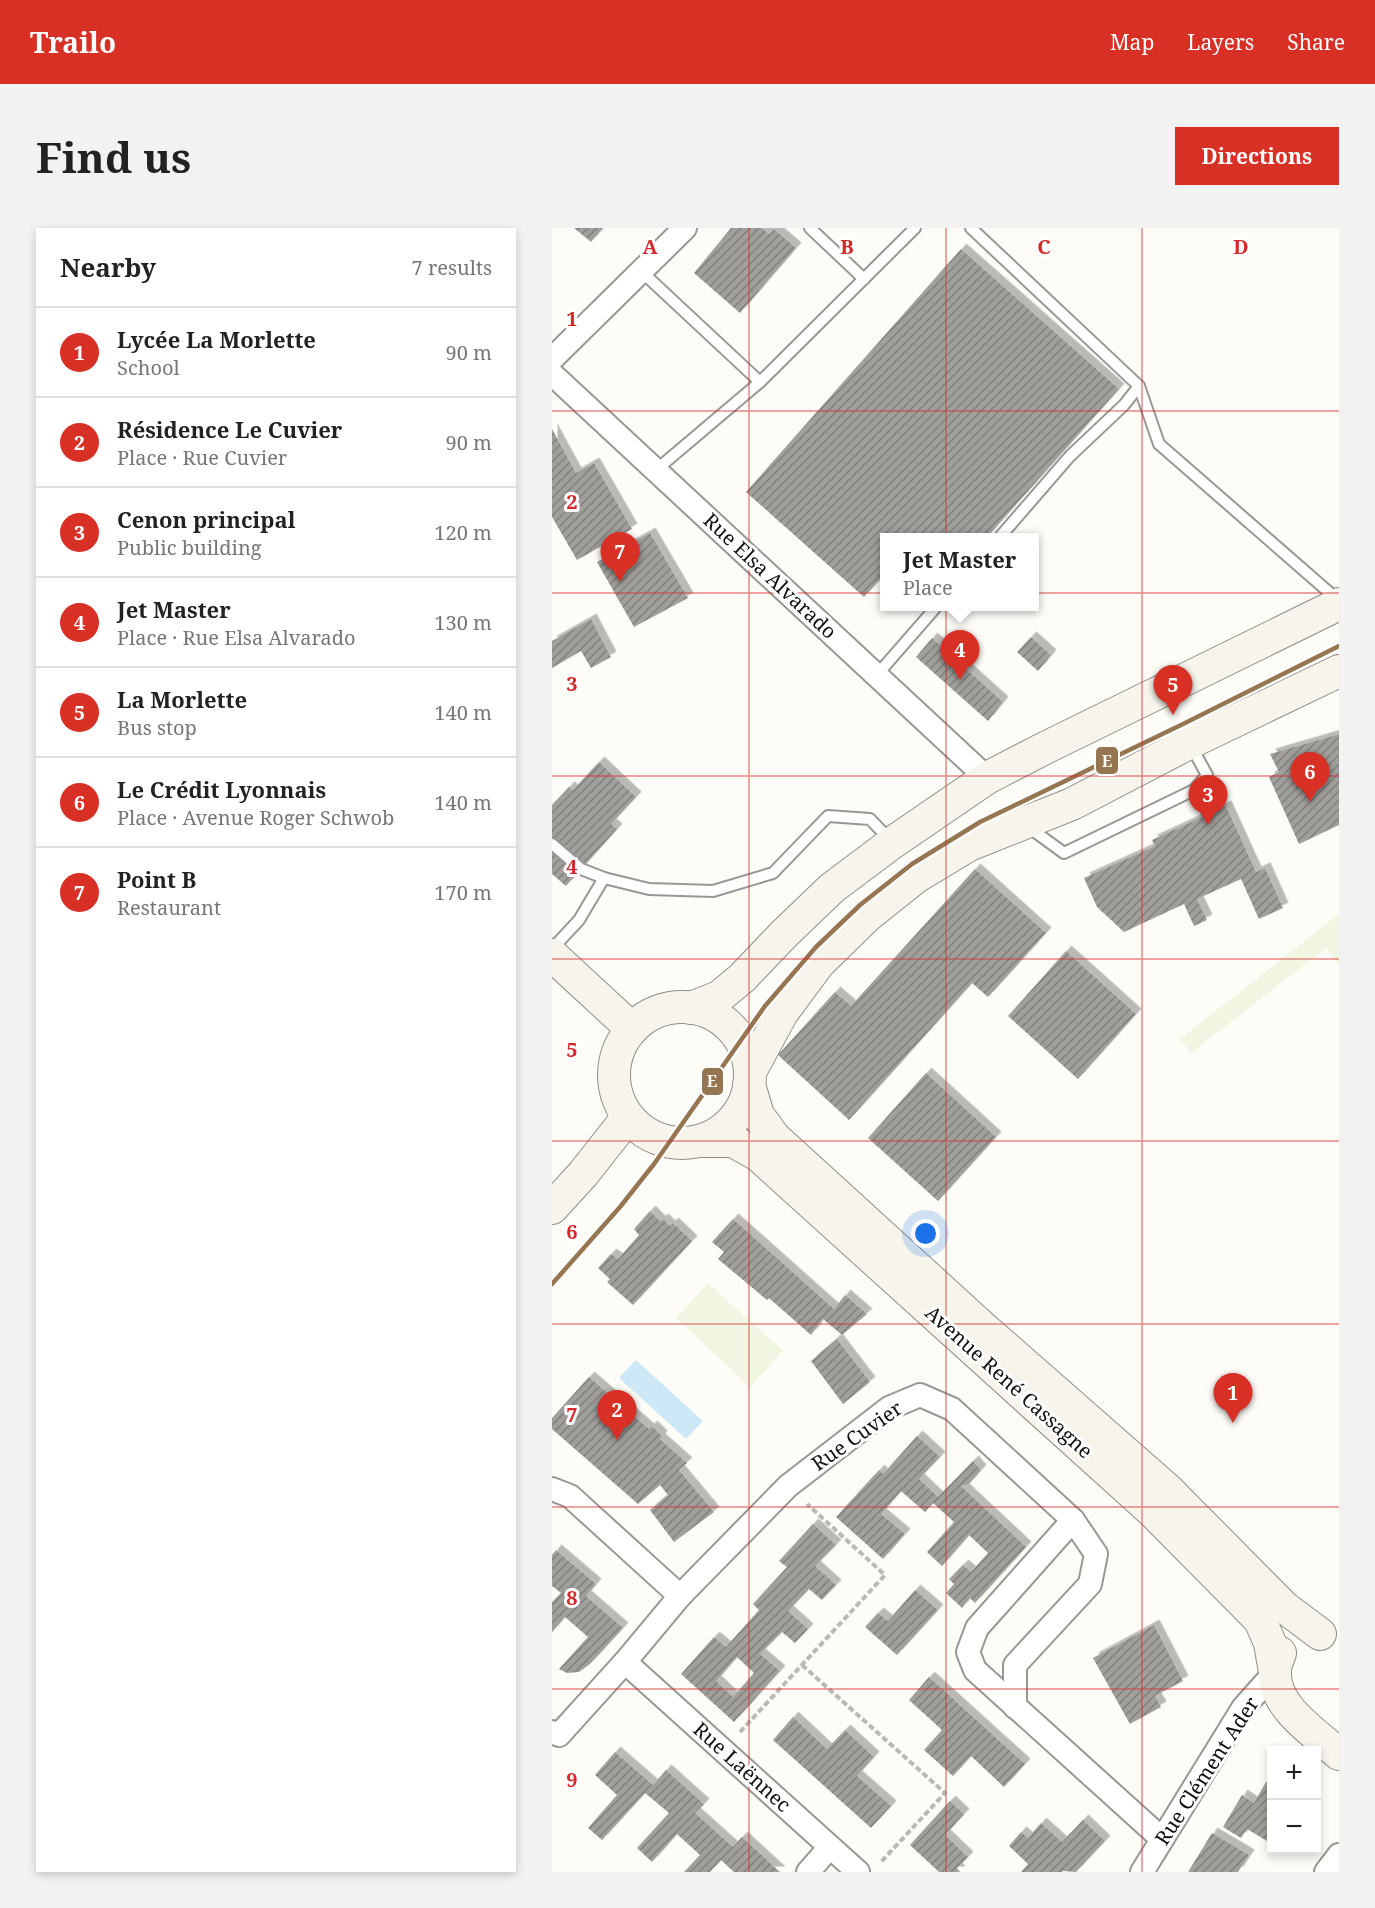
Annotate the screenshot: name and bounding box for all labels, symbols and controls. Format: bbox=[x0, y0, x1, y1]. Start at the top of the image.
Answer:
text: Trailo bbox=[30, 23, 116, 61]
text: Map bbox=[1110, 28, 1154, 56]
text: Layers bbox=[1187, 28, 1254, 56]
text: Share bbox=[1287, 28, 1345, 56]
button: Directions bbox=[1175, 127, 1339, 185]
text: Find us bbox=[36, 128, 191, 185]
text: A bbox=[642, 233, 658, 260]
text: B bbox=[840, 233, 854, 260]
text: C bbox=[1037, 233, 1051, 260]
text: D bbox=[1233, 233, 1249, 260]
text: Nearby bbox=[60, 249, 156, 285]
text: 7 results bbox=[412, 254, 492, 281]
text: 1 bbox=[566, 305, 578, 332]
text: Lycée La Morlette bbox=[117, 324, 316, 354]
text: 1 bbox=[74, 339, 85, 366]
text: 90 m bbox=[446, 339, 492, 366]
text: School bbox=[117, 354, 180, 381]
text: Résidence Le Cuvier bbox=[117, 414, 342, 444]
text: 2 bbox=[74, 429, 85, 456]
text: 90 m bbox=[446, 429, 492, 456]
text: Place · Rue Cuvier bbox=[117, 444, 287, 471]
text: 2 bbox=[566, 488, 578, 515]
text: Cenon principal bbox=[117, 504, 295, 534]
street label: Rue Elsa Alvarado bbox=[698, 507, 843, 645]
text: 3 bbox=[74, 519, 85, 546]
text: 120 m bbox=[434, 519, 492, 546]
pin: 7 bbox=[600, 532, 640, 582]
popup bbox=[880, 533, 1039, 611]
text: Public building bbox=[117, 534, 262, 561]
text: Jet Master bbox=[903, 544, 1016, 574]
text: Place bbox=[903, 574, 953, 601]
text: Jet Master bbox=[117, 594, 231, 624]
text: 4 bbox=[74, 609, 85, 636]
text: 130 m bbox=[434, 609, 492, 636]
text: Place · Rue Elsa Alvarado bbox=[117, 624, 356, 651]
pin: 4 bbox=[940, 630, 980, 680]
pin: 5 bbox=[1154, 666, 1192, 715]
text: 3 bbox=[566, 670, 578, 697]
text: La Morlette bbox=[117, 684, 247, 714]
text: 5 bbox=[74, 699, 85, 726]
text: 140 m bbox=[434, 699, 492, 726]
text: Bus stop bbox=[117, 714, 197, 741]
line badge: E bbox=[1095, 746, 1119, 775]
text: E bbox=[1102, 750, 1112, 772]
pin: 6 bbox=[1290, 752, 1329, 802]
text: Le Crédit Lyonnais bbox=[117, 774, 326, 804]
pin: 3 bbox=[1188, 776, 1228, 825]
text: 6 bbox=[74, 789, 85, 816]
text: 140 m bbox=[434, 789, 492, 816]
text: Place · Avenue Roger Schwob bbox=[117, 804, 394, 831]
text: 4 bbox=[566, 853, 578, 880]
text: Point B bbox=[117, 864, 196, 894]
text: 7 bbox=[74, 879, 85, 906]
text: 170 m bbox=[434, 879, 492, 906]
text: Restaurant bbox=[117, 894, 221, 921]
text: 5 bbox=[566, 1036, 578, 1063]
line badge: E bbox=[701, 1067, 724, 1096]
text: E bbox=[707, 1070, 717, 1092]
text: 6 bbox=[566, 1218, 578, 1245]
your location bbox=[911, 1219, 940, 1248]
street label: Avenue René Cassagne bbox=[920, 1299, 1099, 1464]
pin: 1 bbox=[1214, 1374, 1252, 1423]
pin: 2 bbox=[598, 1390, 636, 1440]
street label: Rue Cuvier bbox=[806, 1394, 908, 1477]
text: 7 bbox=[566, 1401, 578, 1428]
text: 8 bbox=[566, 1584, 578, 1611]
street label: Rue Clément Ader bbox=[1148, 1691, 1265, 1850]
street label: Rue Laënnec bbox=[688, 1716, 797, 1818]
map controls bbox=[1267, 1746, 1321, 1854]
button: + bbox=[1267, 1746, 1321, 1800]
text: 9 bbox=[566, 1766, 578, 1793]
button: − bbox=[1267, 1800, 1321, 1854]

